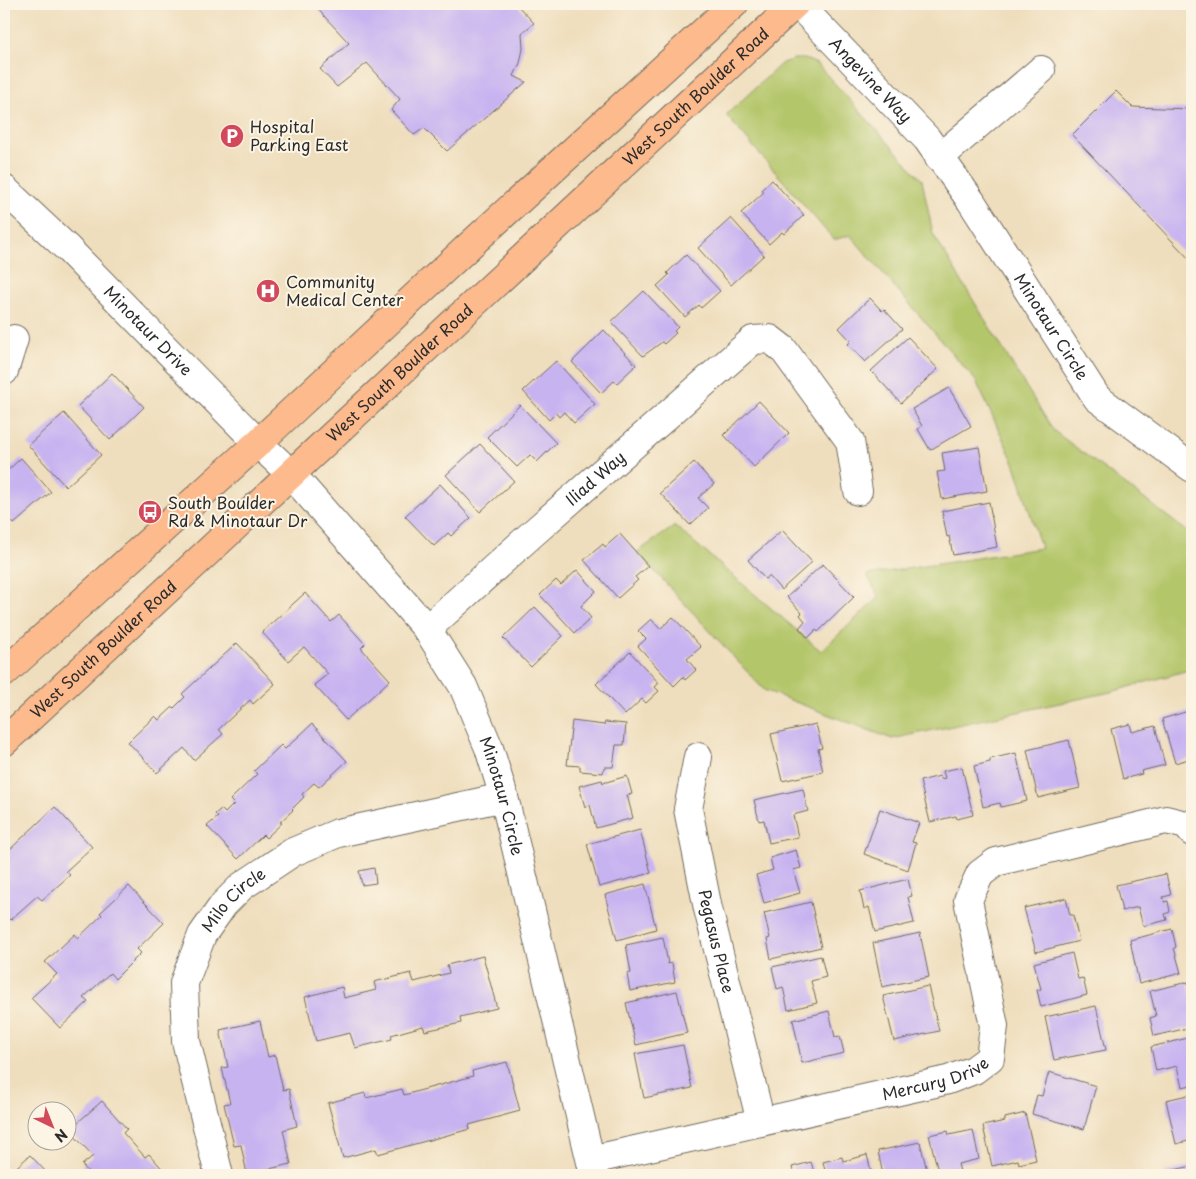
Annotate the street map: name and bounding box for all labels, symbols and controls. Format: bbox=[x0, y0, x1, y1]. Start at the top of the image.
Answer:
street label: West South Boulder Road bbox=[616, 21, 774, 171]
street label: Angevine Way bbox=[824, 31, 918, 128]
place label: Hospital Parking East bbox=[250, 114, 348, 156]
parking icon: Hospital Parking East bbox=[219, 123, 245, 149]
street label: Minotaur Circle bbox=[1009, 268, 1095, 384]
place label: Community Medical Center bbox=[286, 269, 404, 311]
hospital icon: Community Medical Center bbox=[255, 278, 281, 304]
street label: Minotaur Drive bbox=[99, 279, 198, 380]
street label: West South Boulder Road bbox=[320, 298, 478, 447]
street label: Iliad Way bbox=[560, 445, 630, 511]
place label: South Boulder Rd & Minotaur Dr bbox=[168, 490, 308, 532]
bus stop icon: South Boulder Rd & Minotaur Dr bbox=[137, 499, 163, 525]
street label: West South Boulder Road bbox=[24, 574, 182, 723]
street label: Minotaur Circle bbox=[474, 732, 530, 858]
street label: Milo Circle bbox=[195, 861, 270, 937]
street label: Pegasus Place bbox=[693, 887, 741, 995]
street label: Mercury Drive bbox=[880, 1050, 993, 1105]
north arrow bbox=[28, 1102, 78, 1152]
text: N bbox=[50, 1124, 72, 1147]

